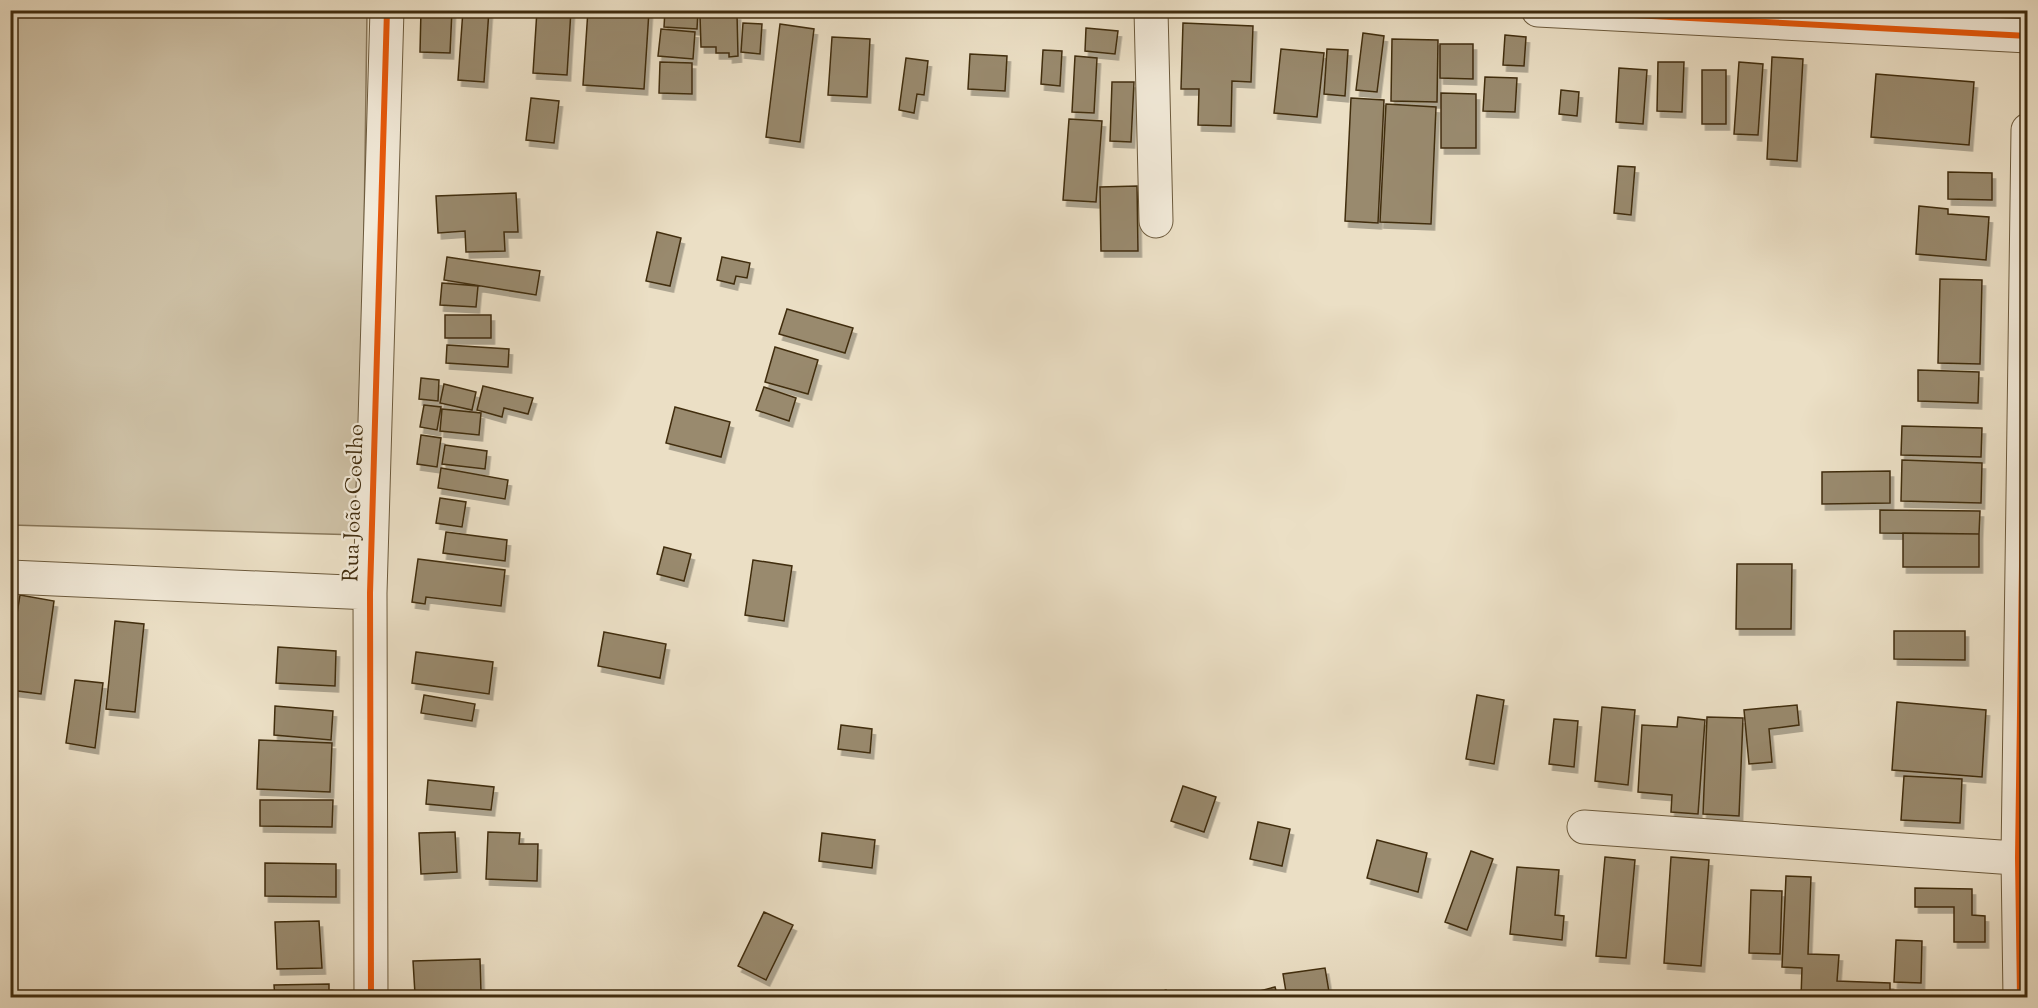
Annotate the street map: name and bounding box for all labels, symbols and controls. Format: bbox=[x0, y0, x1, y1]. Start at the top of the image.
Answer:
street label: Rua João Coelho bbox=[336, 424, 374, 582]

